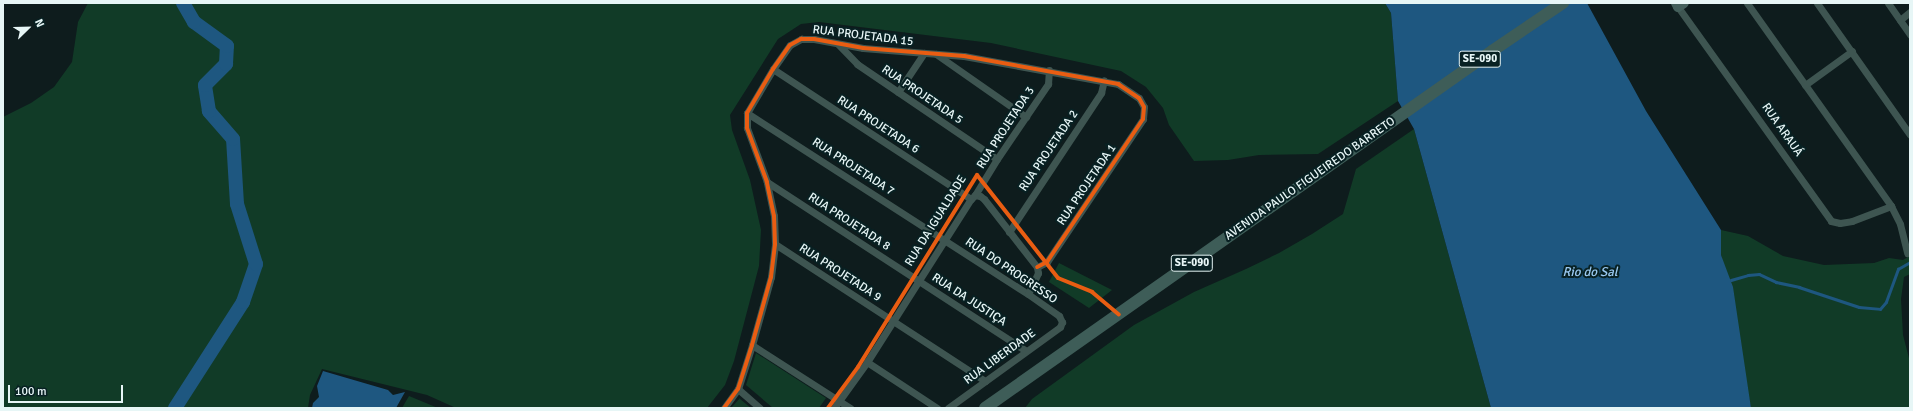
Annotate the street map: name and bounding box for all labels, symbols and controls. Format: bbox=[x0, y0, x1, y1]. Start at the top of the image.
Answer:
north arrow bbox=[8, 8, 48, 48]
text: N bbox=[32, 17, 47, 29]
street label: RUA PROJETADA 15 bbox=[812, 23, 914, 49]
road number: SE-090 bbox=[1458, 50, 1502, 68]
street label: RUA PROJETADA 5 bbox=[879, 62, 965, 128]
street label: RUA PROJETADA 3 bbox=[974, 84, 1038, 172]
street label: RUA PROJETADA 6 bbox=[834, 93, 922, 157]
street label: RUA ARAUÁ bbox=[1758, 101, 1806, 159]
street label: RUA PROJETADA 2 bbox=[1016, 108, 1082, 194]
street label: AVENIDA PAULO FIGUEIREDO BARRETO bbox=[1222, 114, 1398, 244]
street label: RUA PROJETADA 7 bbox=[809, 135, 897, 199]
street label: RUA PROJETADA 1 bbox=[1054, 142, 1120, 228]
street label: RUA DA IGUALDADE bbox=[902, 173, 970, 269]
street label: RUA PROJETADA 8 bbox=[805, 190, 893, 254]
street label: RUA DO PROGRESSO bbox=[962, 235, 1060, 307]
street label: RUA PROJETADA 9 bbox=[796, 241, 884, 305]
road number: SE-090 bbox=[1170, 254, 1214, 272]
water label: Rio do Sal bbox=[1562, 264, 1618, 280]
street label: RUA DA JUSTIÇA bbox=[929, 270, 1009, 330]
street label: RUA LIBERDADE bbox=[961, 326, 1039, 388]
scale bar bbox=[10, 377, 125, 403]
text: 100 m bbox=[15, 384, 47, 399]

